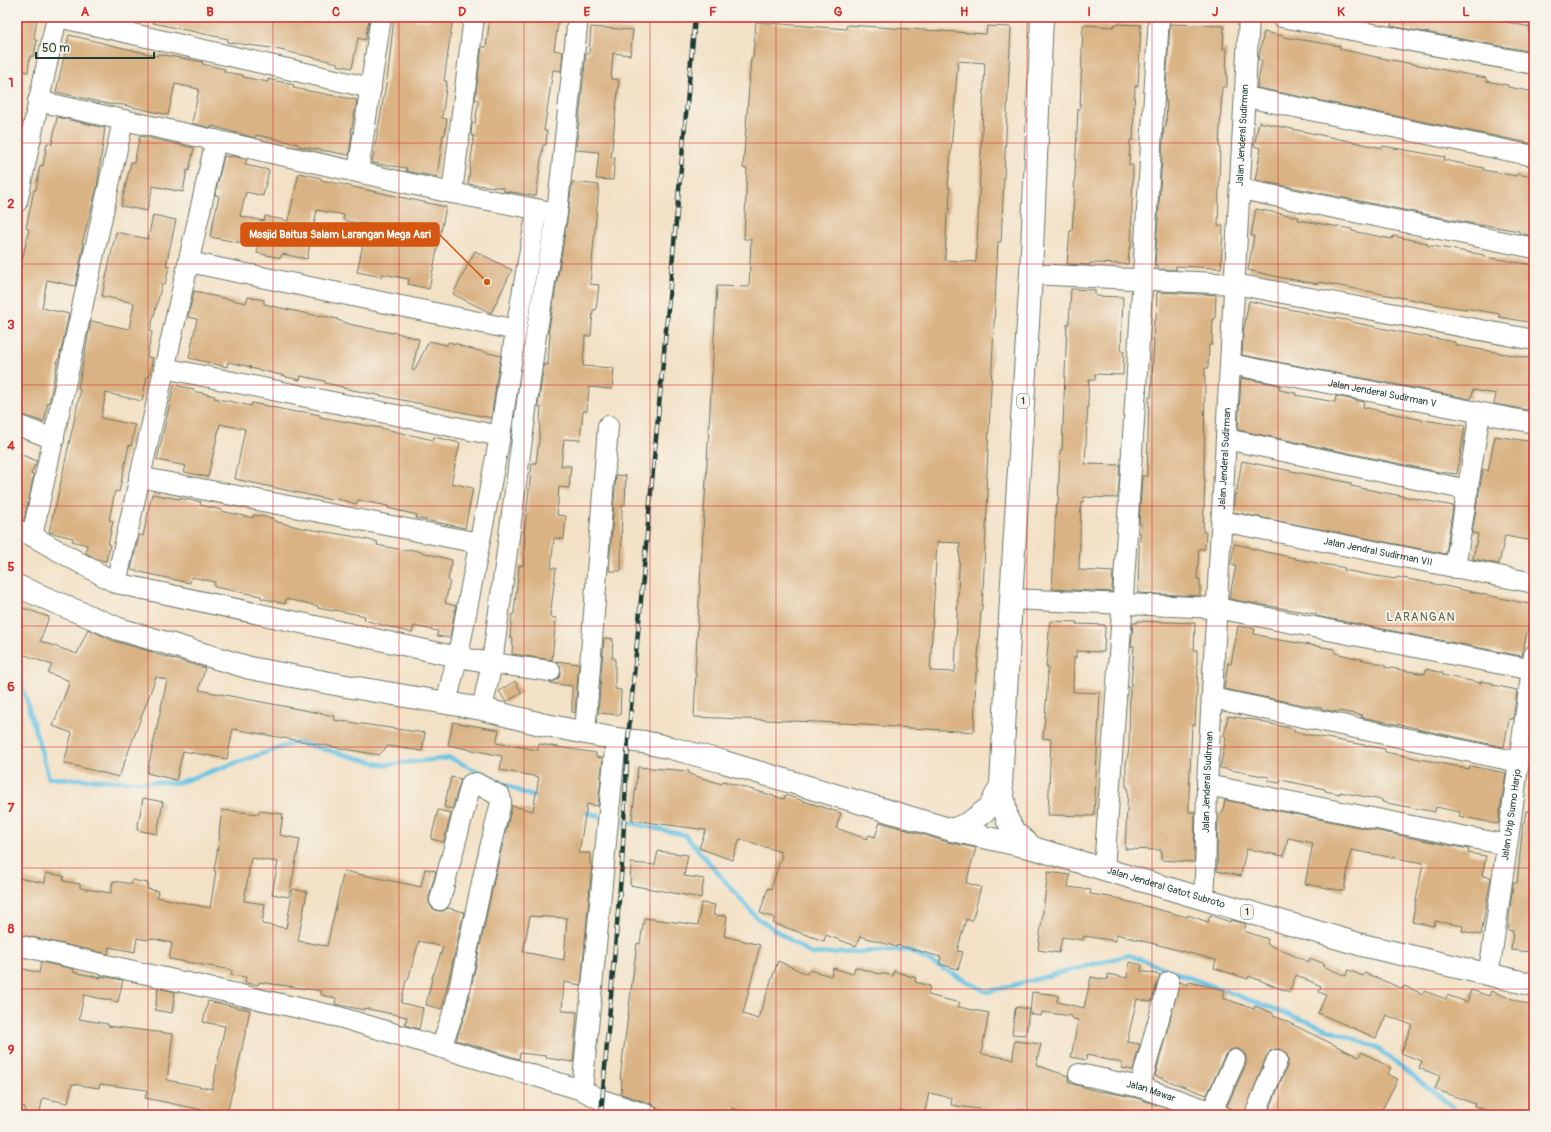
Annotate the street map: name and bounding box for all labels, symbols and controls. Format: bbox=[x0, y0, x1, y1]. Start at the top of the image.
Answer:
text: A bbox=[81, 4, 90, 20]
text: B bbox=[206, 4, 214, 20]
text: C bbox=[332, 4, 340, 20]
text: D bbox=[458, 4, 466, 20]
text: E bbox=[584, 4, 591, 20]
text: F bbox=[709, 4, 717, 20]
text: G bbox=[834, 4, 843, 20]
text: H bbox=[960, 4, 968, 20]
text: I bbox=[1087, 4, 1091, 20]
text: J bbox=[1212, 4, 1218, 20]
text: K bbox=[1337, 4, 1345, 20]
text: L bbox=[1462, 4, 1470, 20]
scale bar bbox=[36, 34, 154, 60]
text: 50 m bbox=[42, 41, 70, 56]
text: 1 bbox=[8, 75, 14, 91]
street label: Jalan Jenderal Sudirman bbox=[1234, 83, 1251, 186]
text: 2 bbox=[7, 196, 15, 212]
callout: Masjid Baitus Salam Larangan Mega Asri bbox=[241, 223, 439, 246]
text: Masjid Baitus Salam Larangan Mega Asri bbox=[249, 228, 431, 241]
text: 3 bbox=[7, 317, 15, 333]
street label: Jalan Jenderal Sudirman V bbox=[1327, 377, 1437, 410]
road number: 1 bbox=[1017, 394, 1029, 408]
street label: Jalan Jenderal Sudirman bbox=[1216, 407, 1234, 510]
text: 4 bbox=[7, 438, 15, 454]
street label: Jalan Jendral Sudirman VII bbox=[1322, 535, 1433, 569]
text: 5 bbox=[7, 559, 15, 575]
district label: LARANGAN bbox=[1386, 610, 1456, 625]
text: 6 bbox=[7, 679, 15, 695]
street label: Jalan Jenderal Sudirman bbox=[1200, 730, 1216, 833]
street label: Jalan Urip Sumo Harjo bbox=[1499, 768, 1524, 861]
text: 7 bbox=[8, 800, 15, 816]
street label: Jalan Jenderal Gatot Subroto bbox=[1106, 864, 1227, 911]
road number: 1 bbox=[1241, 905, 1253, 919]
text: 8 bbox=[8, 921, 15, 937]
text: 9 bbox=[8, 1042, 15, 1058]
street label: Jalan Mawar bbox=[1125, 1078, 1177, 1105]

